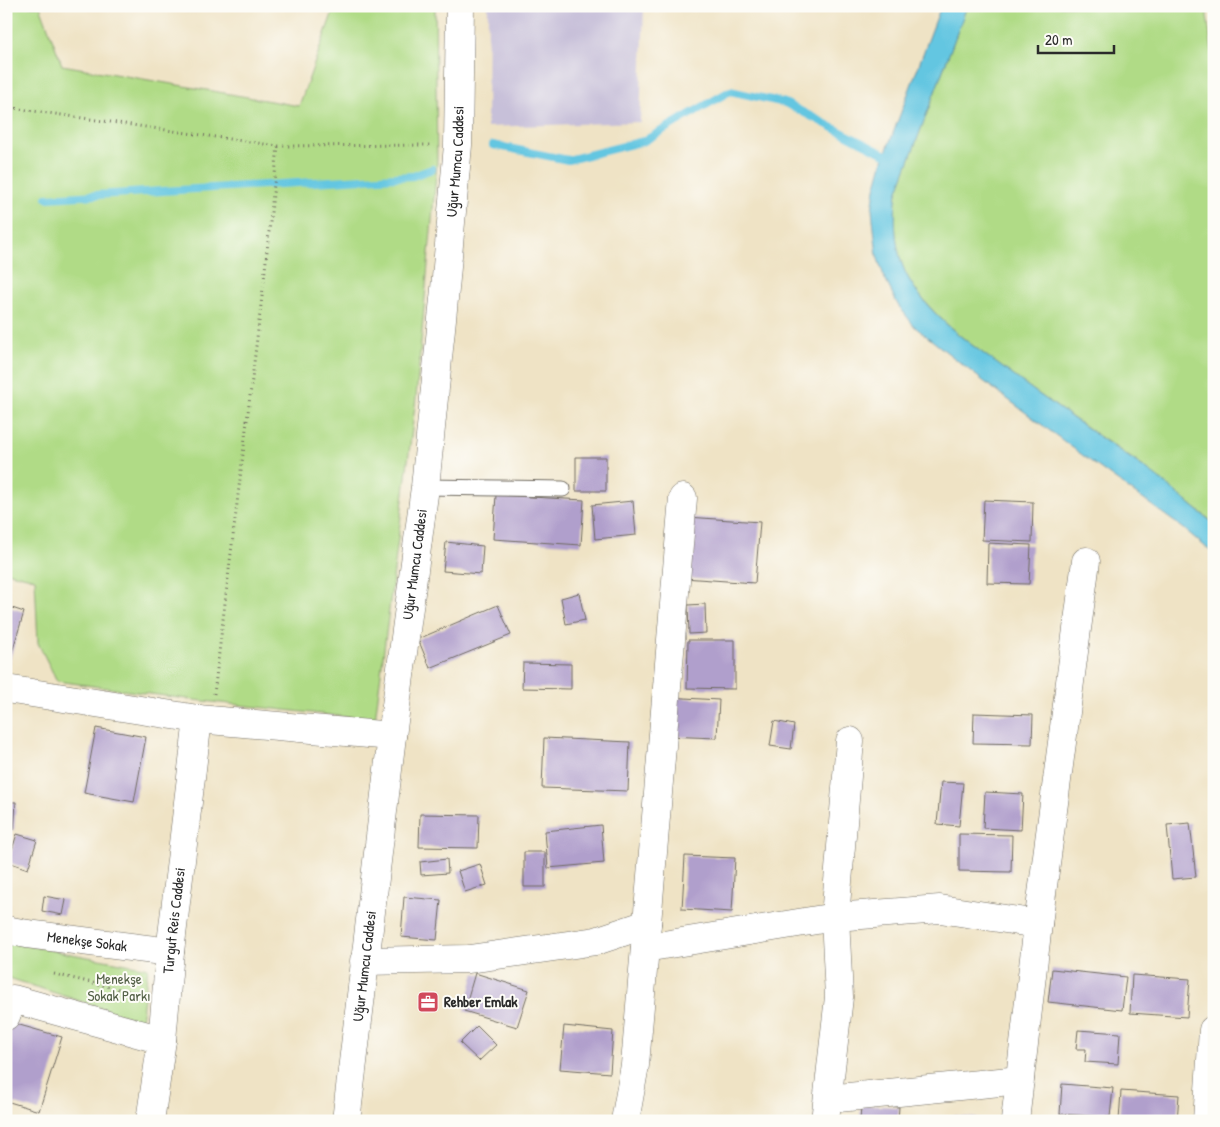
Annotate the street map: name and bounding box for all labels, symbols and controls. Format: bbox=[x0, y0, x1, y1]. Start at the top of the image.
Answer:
scale bar bbox=[1038, 22, 1114, 54]
text: 20 m bbox=[1045, 29, 1072, 50]
street label: Uğur Mumcu Caddesi bbox=[441, 106, 469, 218]
street label: Uğur Mumcu Caddesi bbox=[397, 507, 432, 621]
street label: Turgut Reis Caddesi bbox=[157, 866, 190, 974]
street label: Uğur Mumcu Caddesi bbox=[347, 909, 381, 1023]
street label: Menekşe Sokak bbox=[46, 926, 128, 957]
park label: Menekşe Sokak Parkı bbox=[87, 968, 151, 1006]
office icon: Rehber Emlak bbox=[416, 990, 440, 1014]
place label: Rehber Emlak bbox=[444, 991, 518, 1012]

